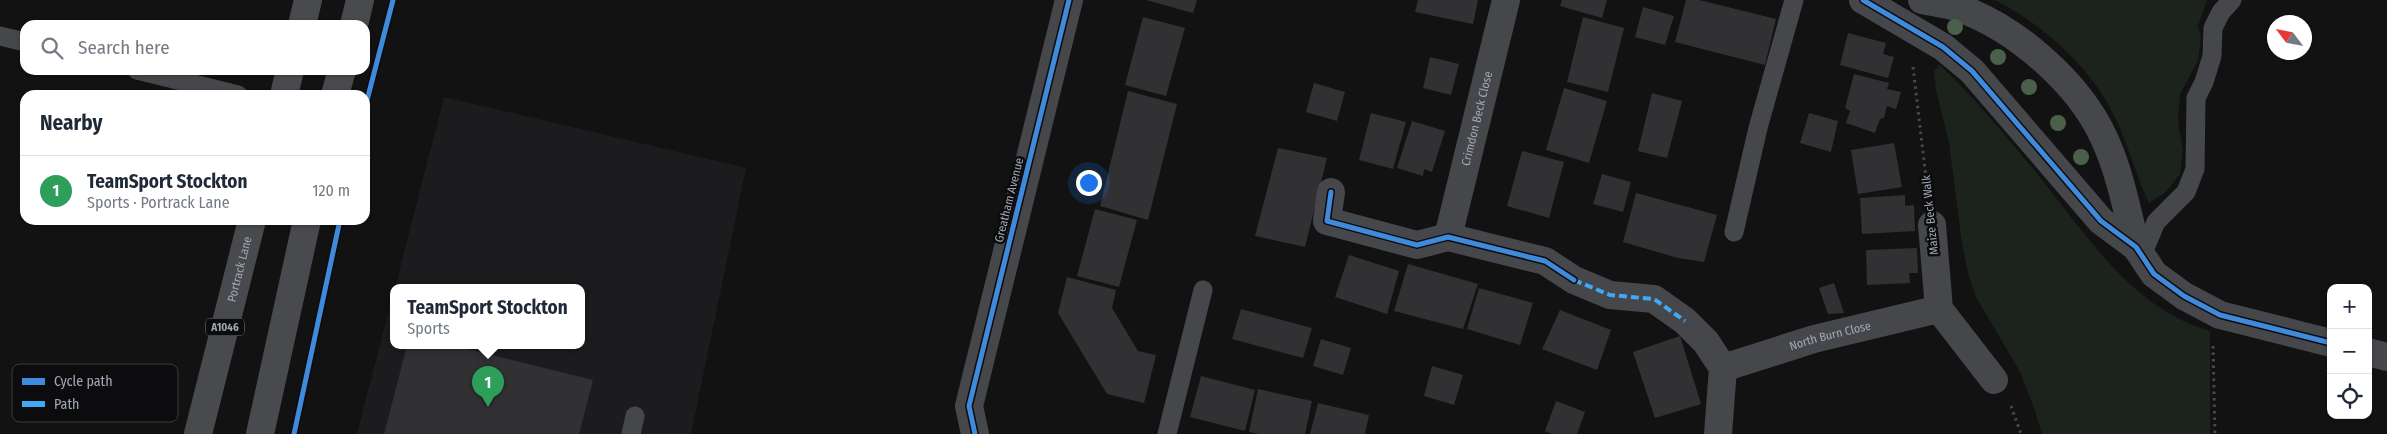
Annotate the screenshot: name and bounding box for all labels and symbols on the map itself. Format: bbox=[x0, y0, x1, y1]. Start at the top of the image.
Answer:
north arrow bbox=[2267, 15, 2312, 60]
street label: Crimdon Beck Close bbox=[1459, 70, 1495, 167]
street label: Greatham Avenue bbox=[992, 156, 1026, 244]
your location bbox=[1076, 170, 1102, 196]
street label: Maize Beck Walk bbox=[1919, 174, 1941, 256]
street label: Portrack Lane bbox=[225, 235, 255, 303]
road number: A1046 bbox=[206, 318, 244, 336]
street label: North Burn Close bbox=[1788, 319, 1872, 353]
legend bbox=[12, 364, 178, 422]
pin: 1 bbox=[472, 366, 504, 407]
text: Cycle path bbox=[54, 373, 113, 390]
text: Path bbox=[54, 396, 79, 413]

